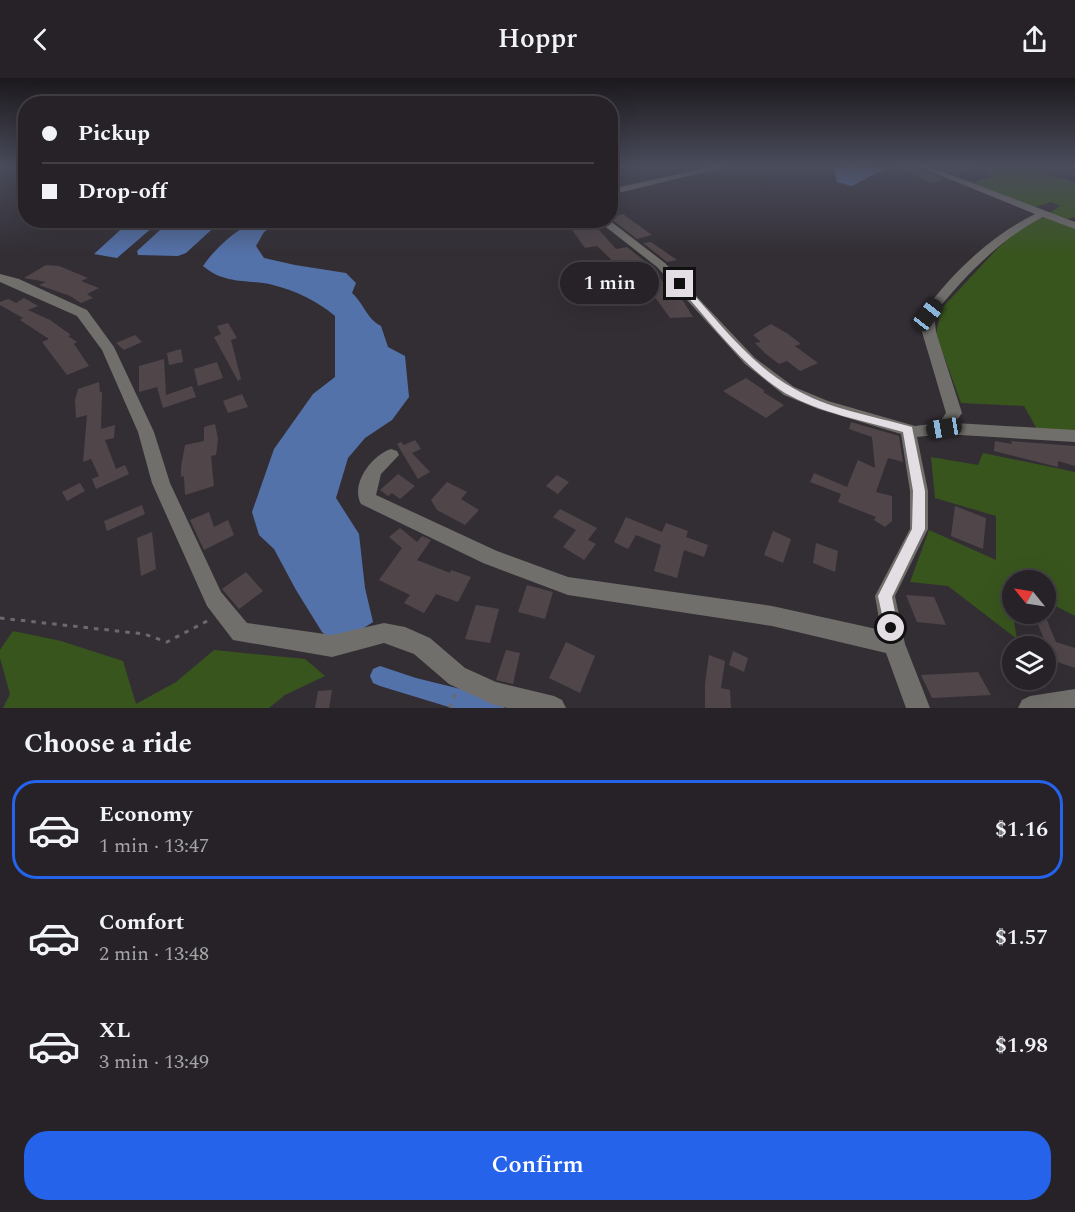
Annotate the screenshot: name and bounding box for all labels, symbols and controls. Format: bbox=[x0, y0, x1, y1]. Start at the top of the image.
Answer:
text: Hoppr bbox=[498, 18, 577, 60]
icon: back bbox=[24, 23, 57, 56]
icon: share bbox=[1018, 23, 1051, 56]
text: Pickup bbox=[78, 117, 150, 150]
text: Drop-off bbox=[78, 175, 167, 208]
callout: 1 min bbox=[560, 263, 659, 305]
text: 1 min bbox=[584, 268, 635, 298]
route end bbox=[666, 270, 693, 297]
car bbox=[910, 295, 946, 335]
car bbox=[925, 416, 963, 440]
north arrow bbox=[1002, 570, 1056, 624]
map controls bbox=[1002, 570, 1056, 690]
route start bbox=[877, 614, 904, 641]
button: layers bbox=[1002, 636, 1056, 690]
text: Choose a ride bbox=[24, 723, 192, 765]
text: Economy bbox=[99, 798, 192, 831]
icon: car bbox=[27, 803, 81, 857]
text: $1.16 bbox=[995, 813, 1048, 846]
text: 1 min · 13:47 bbox=[99, 831, 209, 861]
text: Comfort bbox=[99, 906, 184, 939]
icon: car bbox=[27, 911, 81, 965]
text: $1.57 bbox=[995, 921, 1048, 954]
text: 2 min · 13:48 bbox=[99, 939, 209, 969]
text: XL bbox=[99, 1014, 130, 1047]
icon: car bbox=[27, 1019, 81, 1073]
text: $1.98 bbox=[995, 1029, 1048, 1062]
text: 3 min · 13:49 bbox=[99, 1047, 209, 1077]
button: Confirm bbox=[24, 1131, 1051, 1200]

